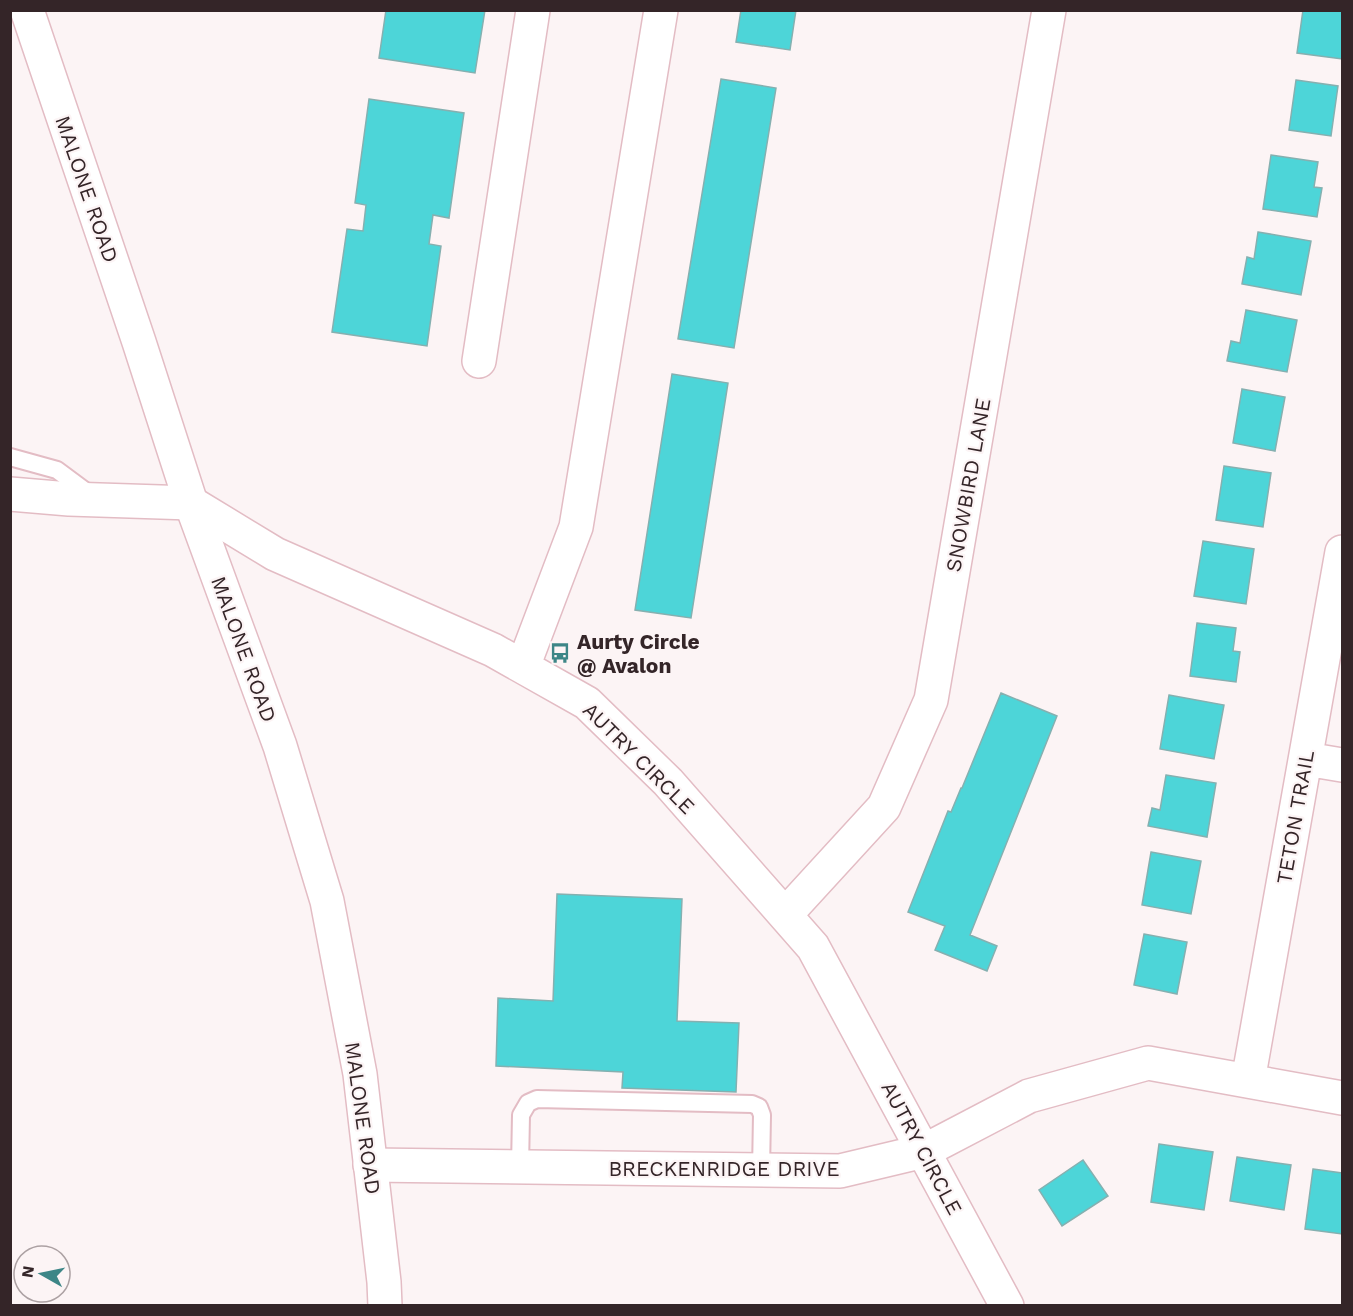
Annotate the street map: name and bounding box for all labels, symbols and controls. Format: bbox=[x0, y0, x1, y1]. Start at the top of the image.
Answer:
street label: MALONE ROAD bbox=[50, 112, 124, 266]
street label: SNOWBIRD LANE bbox=[940, 396, 996, 574]
street label: MALONE ROAD bbox=[206, 573, 282, 725]
place label: Aurty Circle @ Avalon bbox=[577, 629, 700, 678]
bus stop icon: Aurty Circle @ Avalon bbox=[548, 641, 572, 665]
street label: AUTRY CIRCLE bbox=[578, 697, 700, 819]
street label: TETON TRAIL bbox=[1271, 748, 1319, 886]
street label: MALONE ROAD bbox=[340, 1040, 386, 1196]
street label: AUTRY CIRCLE bbox=[876, 1077, 968, 1219]
street label: BRECKENRIDGE DRIVE bbox=[608, 1156, 840, 1181]
north arrow bbox=[12, 1244, 72, 1304]
text: N bbox=[17, 1264, 38, 1279]

